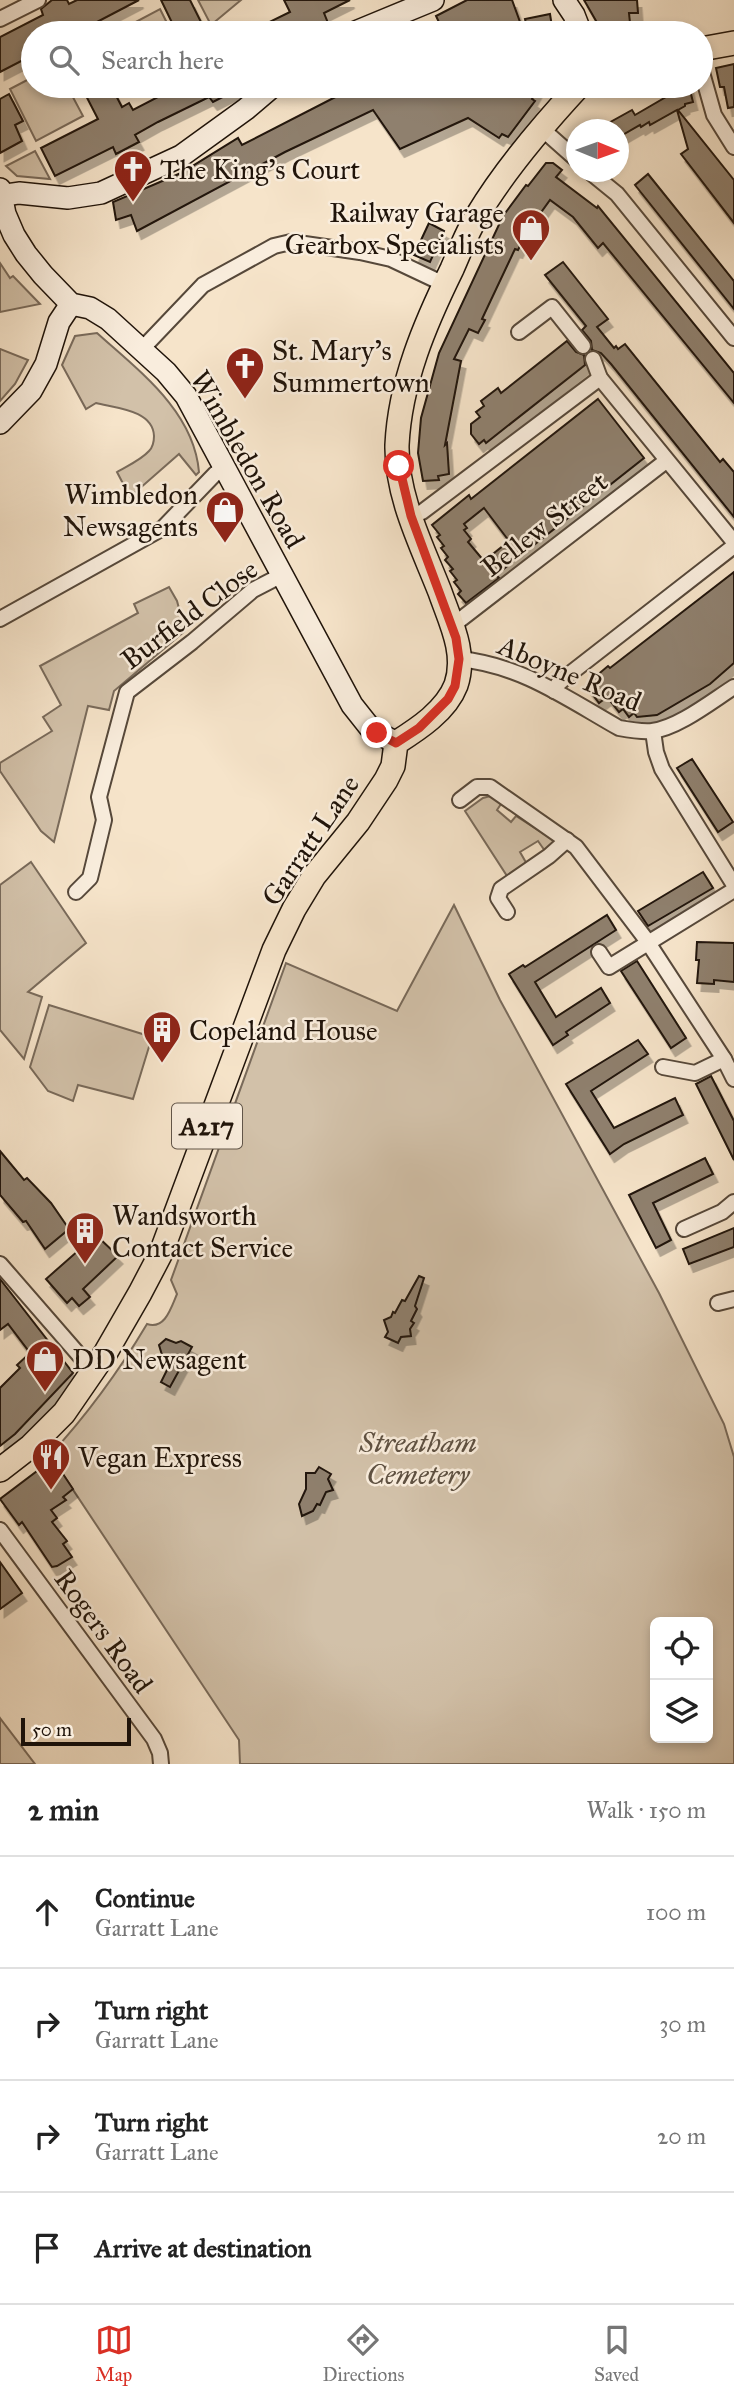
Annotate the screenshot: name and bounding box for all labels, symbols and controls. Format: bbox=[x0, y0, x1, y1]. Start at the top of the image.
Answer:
search box bbox=[21, 21, 713, 98]
icon: search bbox=[45, 41, 83, 79]
text: Search here bbox=[101, 44, 224, 76]
north arrow bbox=[566, 119, 629, 182]
church icon: The King's Court bbox=[112, 148, 154, 203]
place label: The King's Court bbox=[160, 152, 360, 187]
place label: Railway Garage Gearbox Specialists bbox=[285, 195, 504, 262]
shop icon: Railway Garage Gearbox Specialists bbox=[510, 207, 552, 262]
place label: St. Mary's Summertown bbox=[272, 333, 430, 400]
church icon: St. Mary's Summertown bbox=[224, 345, 266, 400]
street label: Wimbledon Road bbox=[183, 364, 313, 554]
route start bbox=[383, 450, 414, 481]
street label: Bellew Street bbox=[474, 464, 615, 585]
place label: Wimbledon Newsagents bbox=[63, 477, 198, 544]
shop icon: Wimbledon Newsagents bbox=[204, 489, 246, 544]
street label: Burfield Close bbox=[114, 552, 265, 677]
street label: Aboyne Road bbox=[492, 627, 647, 719]
route end bbox=[361, 717, 392, 748]
street label: Garratt Lane bbox=[254, 768, 367, 912]
building icon: Copeland House bbox=[141, 1009, 183, 1064]
place label: Copeland House bbox=[189, 1013, 378, 1048]
road number: A217 bbox=[172, 1104, 242, 1148]
place label: Wandsworth Contact Service bbox=[112, 1198, 293, 1265]
building icon: Wandsworth Contact Service bbox=[64, 1210, 106, 1265]
shop icon: DD Newsagent bbox=[24, 1338, 66, 1393]
place label: DD Newsagent bbox=[72, 1342, 247, 1377]
park label: Streatham Cemetery bbox=[358, 1425, 477, 1492]
restaurant icon: Vegan Express bbox=[30, 1436, 72, 1491]
place label: Vegan Express bbox=[77, 1440, 242, 1475]
street label: Rogers Road bbox=[47, 1562, 160, 1700]
map controls bbox=[650, 1617, 713, 1743]
button: locate bbox=[650, 1617, 713, 1680]
button: layers bbox=[650, 1680, 713, 1743]
scale bar bbox=[21, 1715, 131, 1747]
text: 50 m bbox=[32, 1718, 72, 1741]
text: 2 min bbox=[28, 1792, 99, 1828]
text: Walk · 150 m bbox=[586, 1796, 706, 1824]
text: Continue bbox=[95, 1882, 195, 1914]
icon: ahead bbox=[28, 1893, 66, 1931]
text: 100 m bbox=[646, 1898, 706, 1926]
text: Garratt Lane bbox=[95, 1914, 218, 1942]
text: Turn right bbox=[95, 1994, 208, 2026]
icon: right bbox=[28, 2005, 66, 2043]
text: 30 m bbox=[659, 2010, 706, 2038]
text: Garratt Lane bbox=[95, 2026, 218, 2054]
text: Turn right bbox=[95, 2106, 208, 2138]
icon: right bbox=[28, 2117, 66, 2155]
text: 20 m bbox=[657, 2122, 706, 2150]
text: Garratt Lane bbox=[95, 2138, 218, 2166]
icon: arrive bbox=[28, 2229, 66, 2267]
text: Arrive at destination bbox=[95, 2232, 312, 2264]
tab: Map bbox=[95, 2321, 133, 2386]
tab: Directions bbox=[322, 2321, 404, 2386]
tab: Saved bbox=[594, 2321, 639, 2386]

